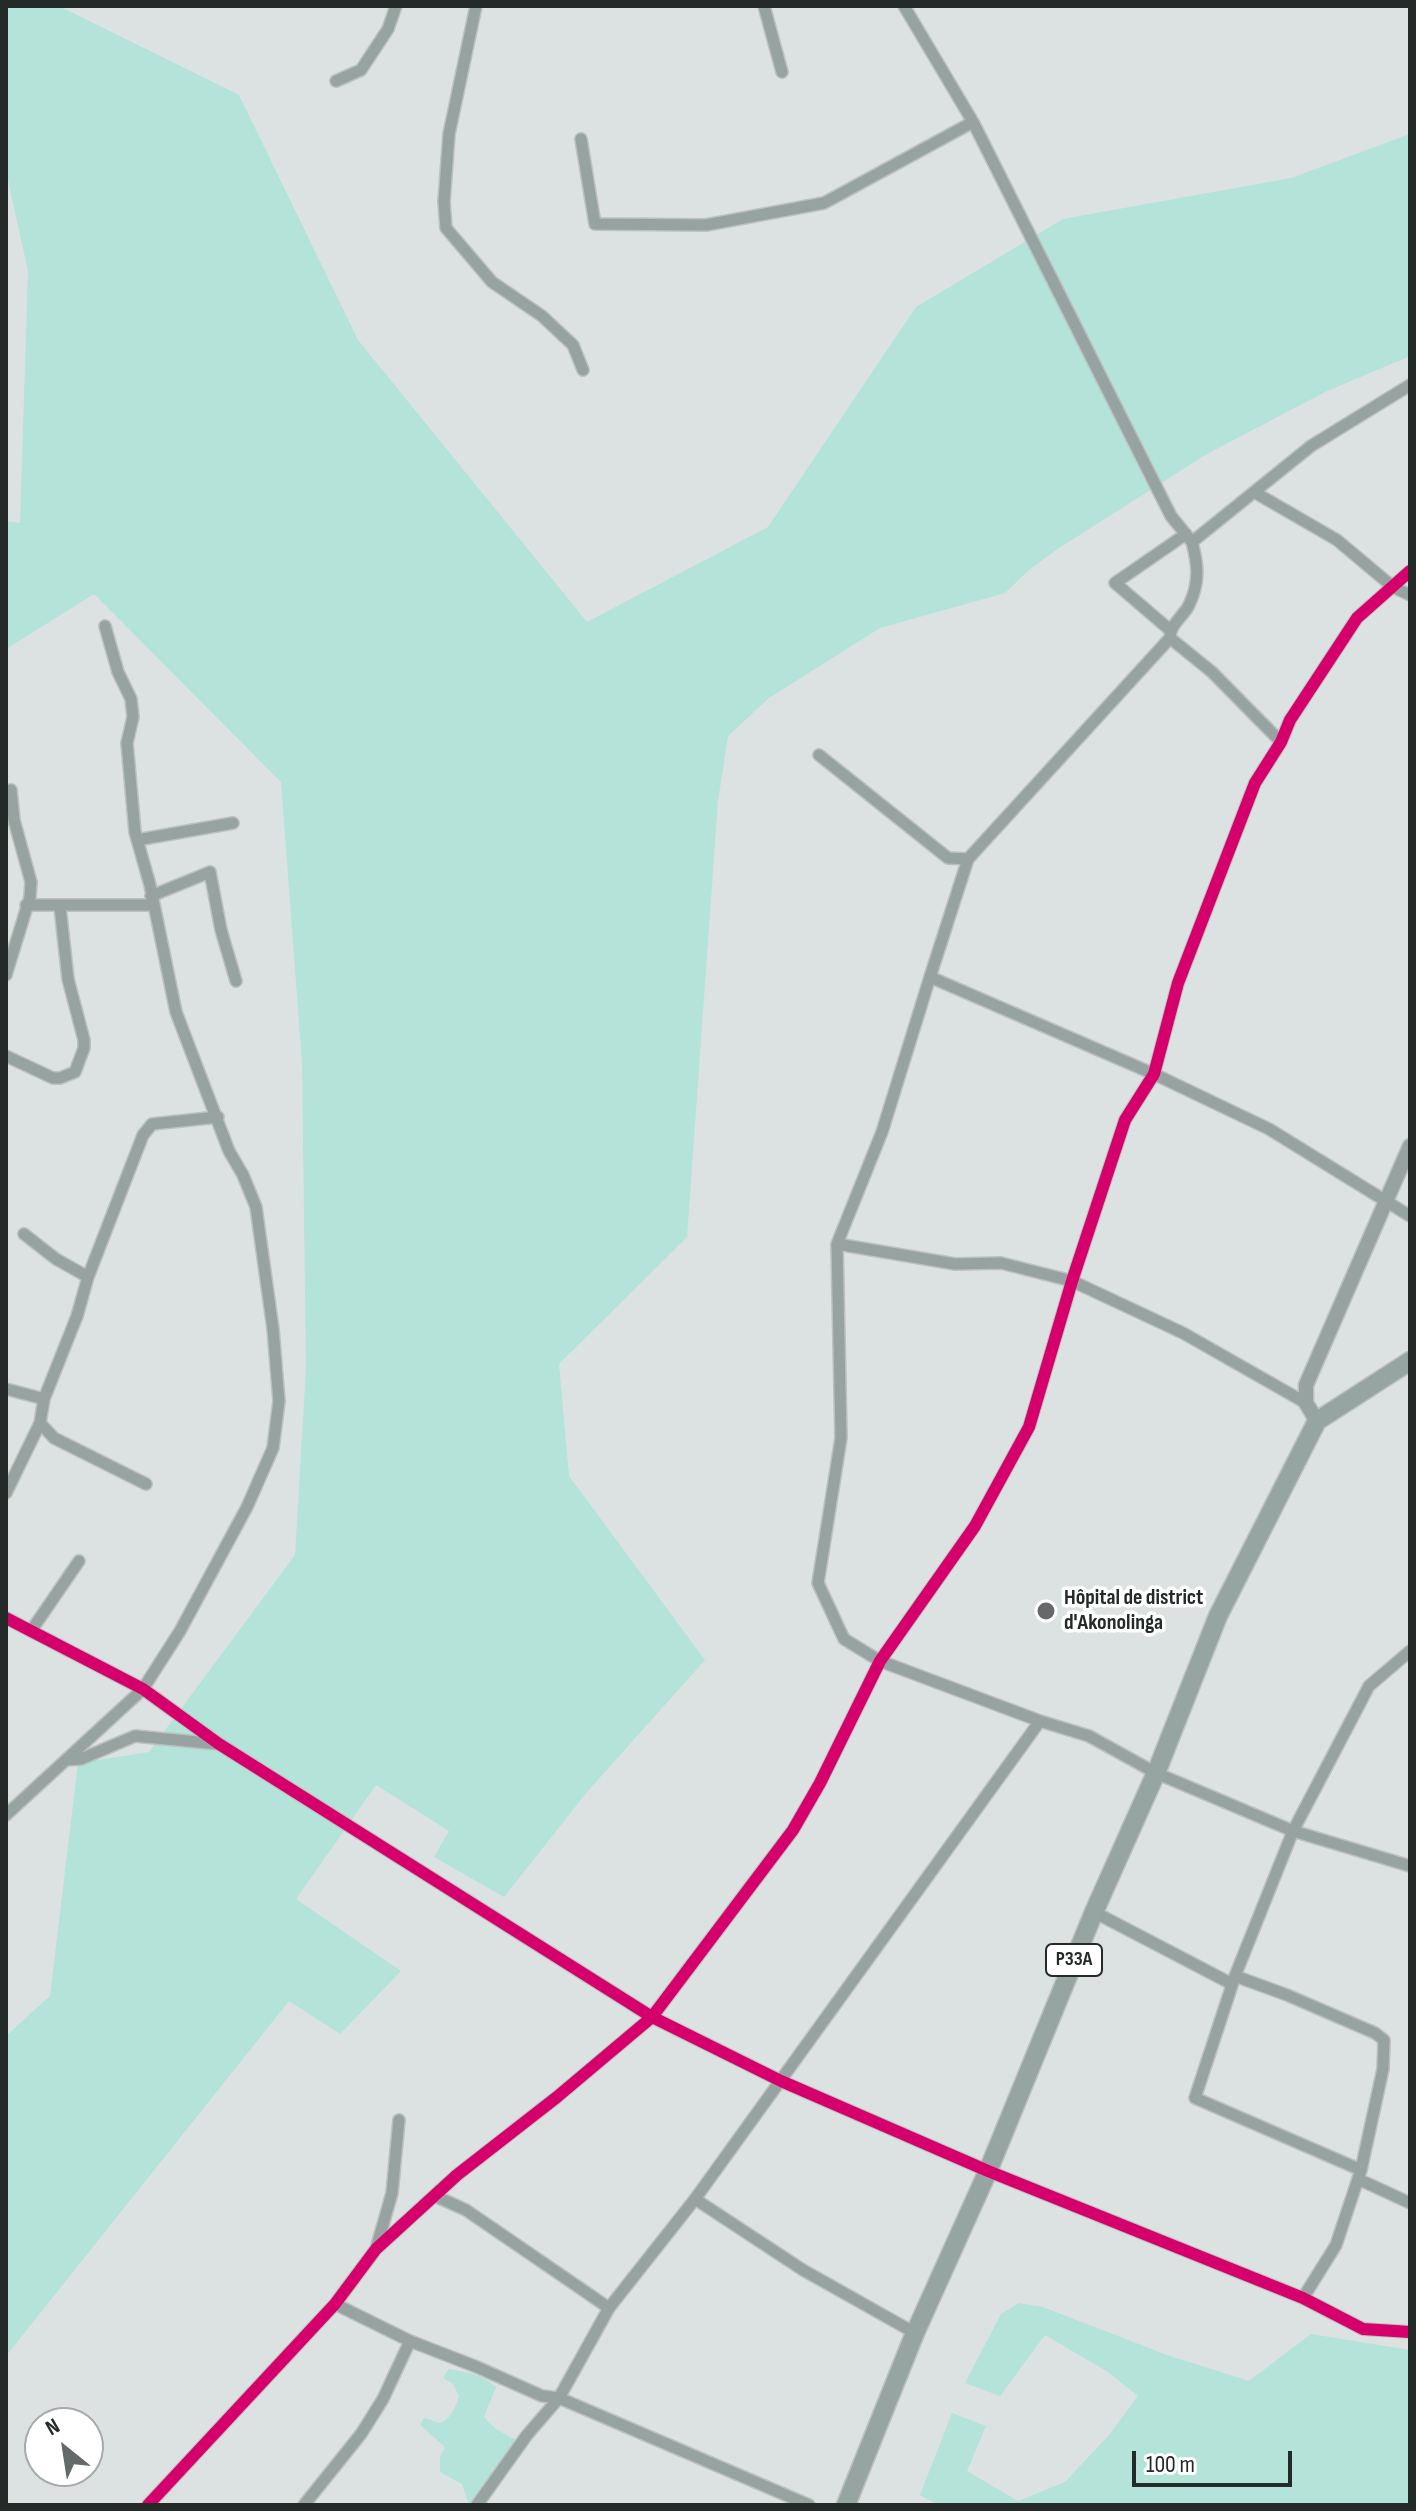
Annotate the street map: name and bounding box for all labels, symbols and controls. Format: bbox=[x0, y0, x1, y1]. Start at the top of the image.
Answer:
place label: Hôpital de district d'Akonolinga bbox=[1064, 1585, 1203, 1636]
marker: Hôpital de district d'Akonolinga bbox=[1035, 1600, 1057, 1622]
road number: P33A bbox=[1046, 1944, 1102, 1976]
north arrow bbox=[24, 2407, 104, 2487]
text: N bbox=[41, 2413, 65, 2442]
scale bar bbox=[1136, 2435, 1296, 2485]
text: 100 m bbox=[1146, 2450, 1195, 2479]

